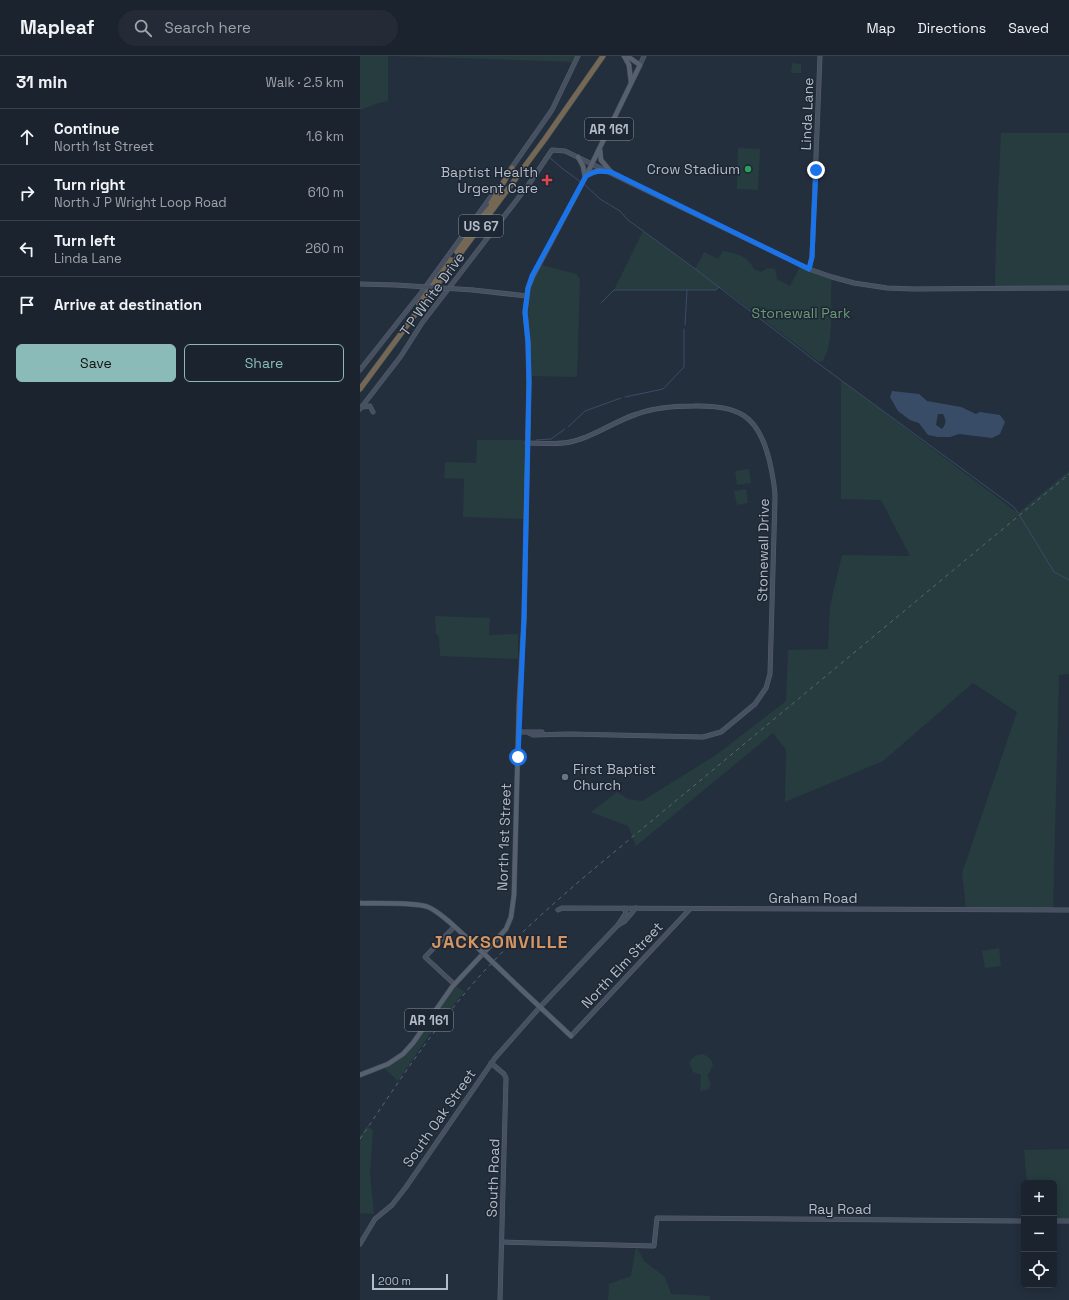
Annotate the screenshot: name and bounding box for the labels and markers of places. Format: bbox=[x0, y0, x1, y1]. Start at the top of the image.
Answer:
place label: Crow Stadium bbox=[647, 160, 740, 178]
place label: Baptist Health Urgent Care bbox=[441, 163, 538, 197]
marker: Crow Stadium bbox=[743, 164, 753, 174]
marker: Baptist Health Urgent Care bbox=[541, 174, 553, 186]
place label: First Baptist Church bbox=[573, 760, 656, 794]
marker: First Baptist Church bbox=[560, 772, 570, 782]

